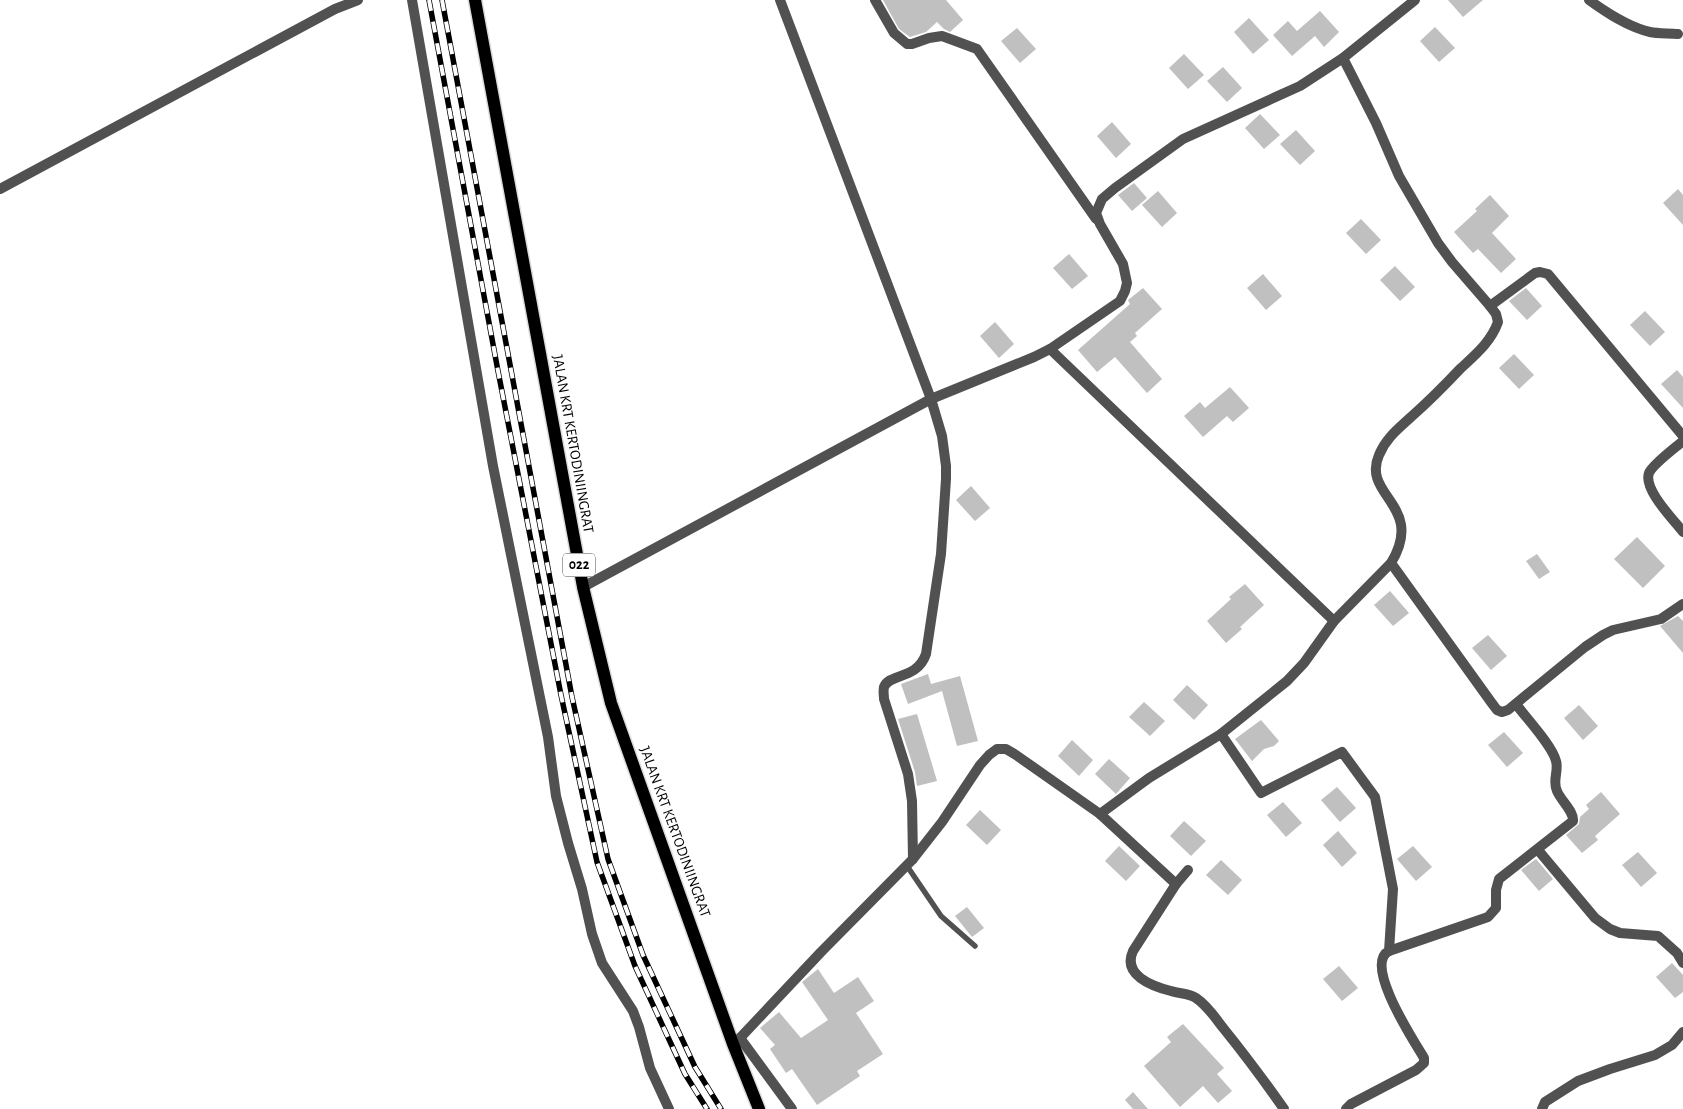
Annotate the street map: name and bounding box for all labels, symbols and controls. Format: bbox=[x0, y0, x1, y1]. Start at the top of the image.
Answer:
street label: JALAN KRT KERTODINIINGRAT bbox=[550, 354, 596, 535]
road number: 022 bbox=[563, 554, 595, 576]
street label: JALAN KRT KERTODINIINGRAT bbox=[637, 745, 713, 920]

